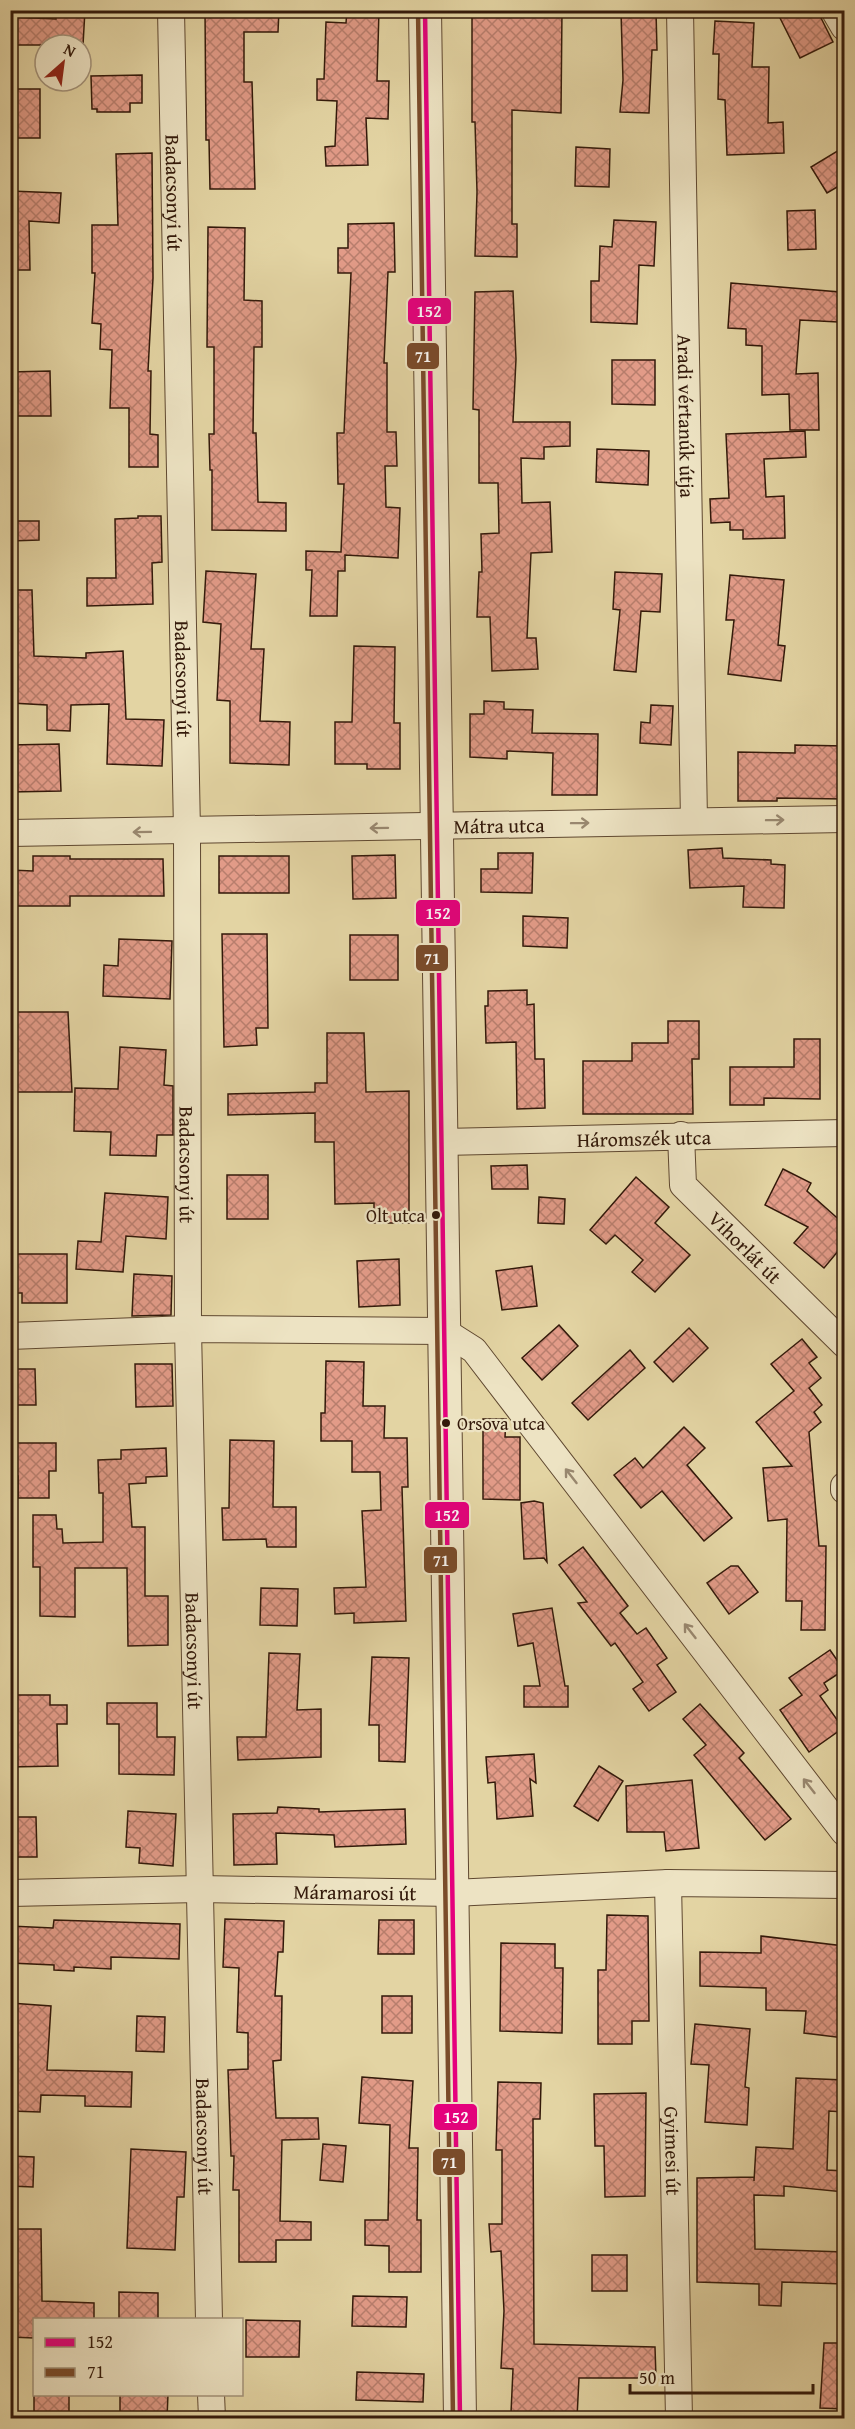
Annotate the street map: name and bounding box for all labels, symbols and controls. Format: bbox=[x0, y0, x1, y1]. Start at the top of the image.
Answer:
north arrow bbox=[33, 33, 93, 93]
text: N bbox=[60, 37, 81, 63]
street label: Badacsonyi út bbox=[159, 134, 190, 252]
line badge: 152 bbox=[407, 297, 452, 325]
text: 152 bbox=[417, 299, 441, 323]
street label: Aradi vértanúk útja bbox=[671, 334, 703, 499]
line badge: 71 bbox=[406, 342, 440, 370]
text: 71 bbox=[415, 344, 431, 368]
street label: Badacsonyi út bbox=[168, 620, 200, 738]
street label: Mátra utca bbox=[453, 810, 545, 840]
one-way arrow bbox=[764, 814, 784, 826]
one-way arrow bbox=[569, 817, 589, 828]
one-way arrow bbox=[369, 822, 389, 833]
one-way arrow bbox=[132, 826, 152, 838]
line badge: 152 bbox=[415, 899, 461, 927]
text: 152 bbox=[426, 901, 450, 925]
line badge: 71 bbox=[415, 944, 449, 972]
text: 71 bbox=[424, 946, 440, 970]
street label: Badacsonyi út bbox=[173, 1106, 202, 1223]
street label: Háromszék utca bbox=[577, 1121, 712, 1153]
place label: Olt utca bbox=[366, 1202, 425, 1229]
street label: Vihorlát út bbox=[702, 1204, 789, 1290]
marker: Olt utca bbox=[430, 1209, 442, 1221]
place label: Orsova utca bbox=[457, 1410, 545, 1437]
marker: Orsova utca bbox=[440, 1417, 452, 1429]
one-way arrow bbox=[565, 1469, 578, 1485]
line badge: 152 bbox=[424, 1501, 470, 1529]
text: 152 bbox=[435, 1503, 459, 1527]
line badge: 71 bbox=[423, 1546, 458, 1574]
text: 71 bbox=[433, 1548, 449, 1572]
street label: Badacsonyi út bbox=[179, 1592, 211, 1710]
one-way arrow bbox=[684, 1623, 697, 1639]
one-way arrow bbox=[802, 1778, 815, 1794]
street label: Máramarosi út bbox=[293, 1876, 417, 1907]
street label: Badacsonyi út bbox=[189, 2078, 221, 2196]
line badge: 152 bbox=[433, 2103, 478, 2131]
text: 152 bbox=[444, 2105, 468, 2129]
street label: Gyimesi út bbox=[658, 2106, 689, 2196]
line badge: 71 bbox=[432, 2148, 466, 2176]
text: 71 bbox=[441, 2150, 457, 2174]
legend bbox=[33, 2318, 243, 2396]
text: 152 bbox=[87, 2328, 113, 2355]
scale bar bbox=[630, 2357, 813, 2395]
text: 71 bbox=[87, 2358, 104, 2385]
text: 50 m bbox=[639, 2364, 675, 2391]

